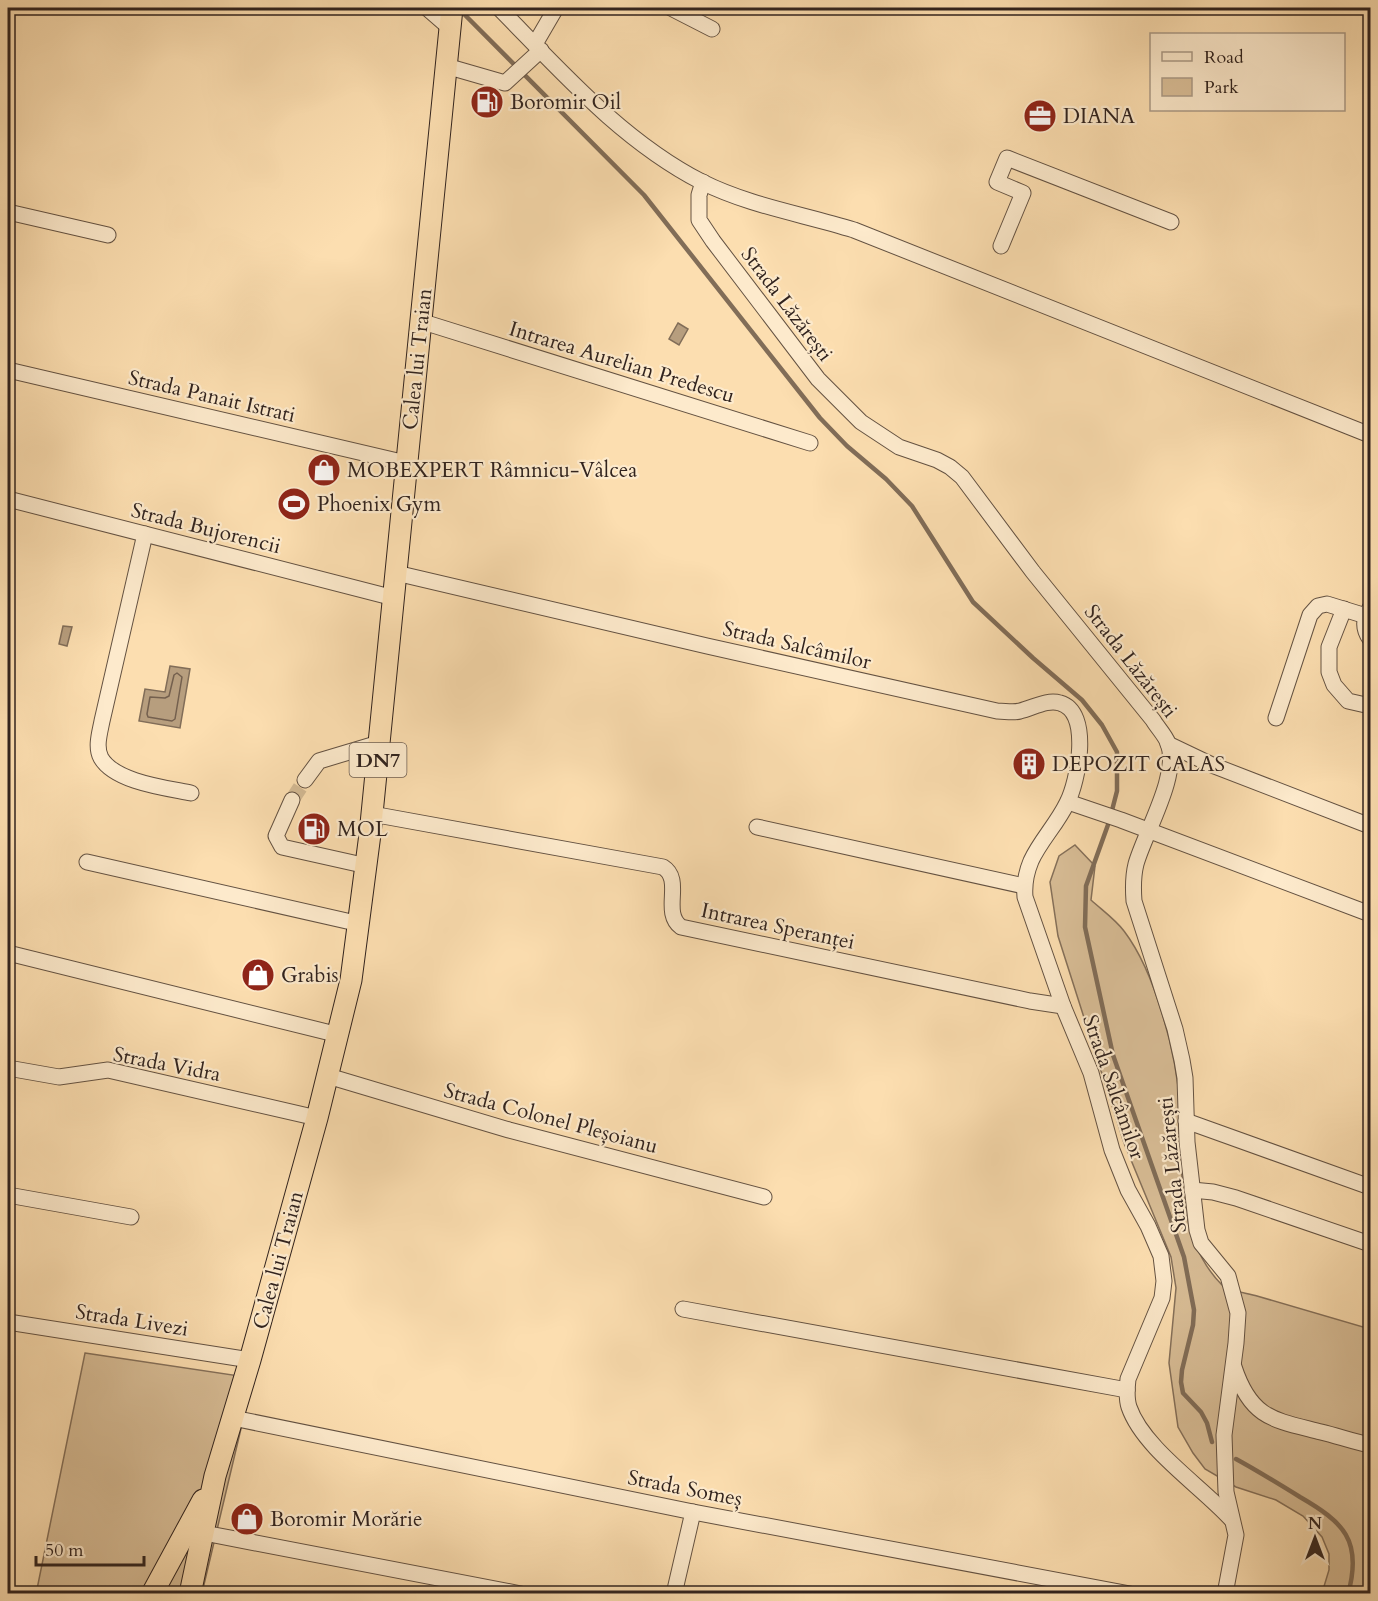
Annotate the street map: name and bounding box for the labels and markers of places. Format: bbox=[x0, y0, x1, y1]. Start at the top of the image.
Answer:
fuel station icon: Boromir Oil bbox=[469, 84, 505, 120]
place label: Boromir Oil bbox=[510, 88, 621, 117]
office icon: DIANA bbox=[1022, 98, 1058, 134]
place label: DIANA bbox=[1063, 102, 1135, 131]
shop icon: MOBEXPERT Râmnicu-Vâlcea bbox=[306, 452, 342, 488]
place label: MOBEXPERT Râmnicu-Vâlcea bbox=[347, 456, 637, 485]
sports icon: Phoenix Gym bbox=[276, 486, 312, 522]
place label: Phoenix Gym bbox=[317, 490, 441, 519]
building icon: DEPOZIT CALAS bbox=[1011, 746, 1047, 782]
place label: DEPOZIT CALAS bbox=[1052, 750, 1225, 779]
fuel station icon: MOL bbox=[296, 811, 332, 847]
place label: MOL bbox=[337, 815, 388, 844]
shop icon: Grabis bbox=[240, 957, 276, 993]
place label: Grabis bbox=[281, 961, 339, 990]
shop icon: Boromir Morărie bbox=[229, 1501, 265, 1537]
place label: Boromir Morărie bbox=[270, 1505, 422, 1534]

